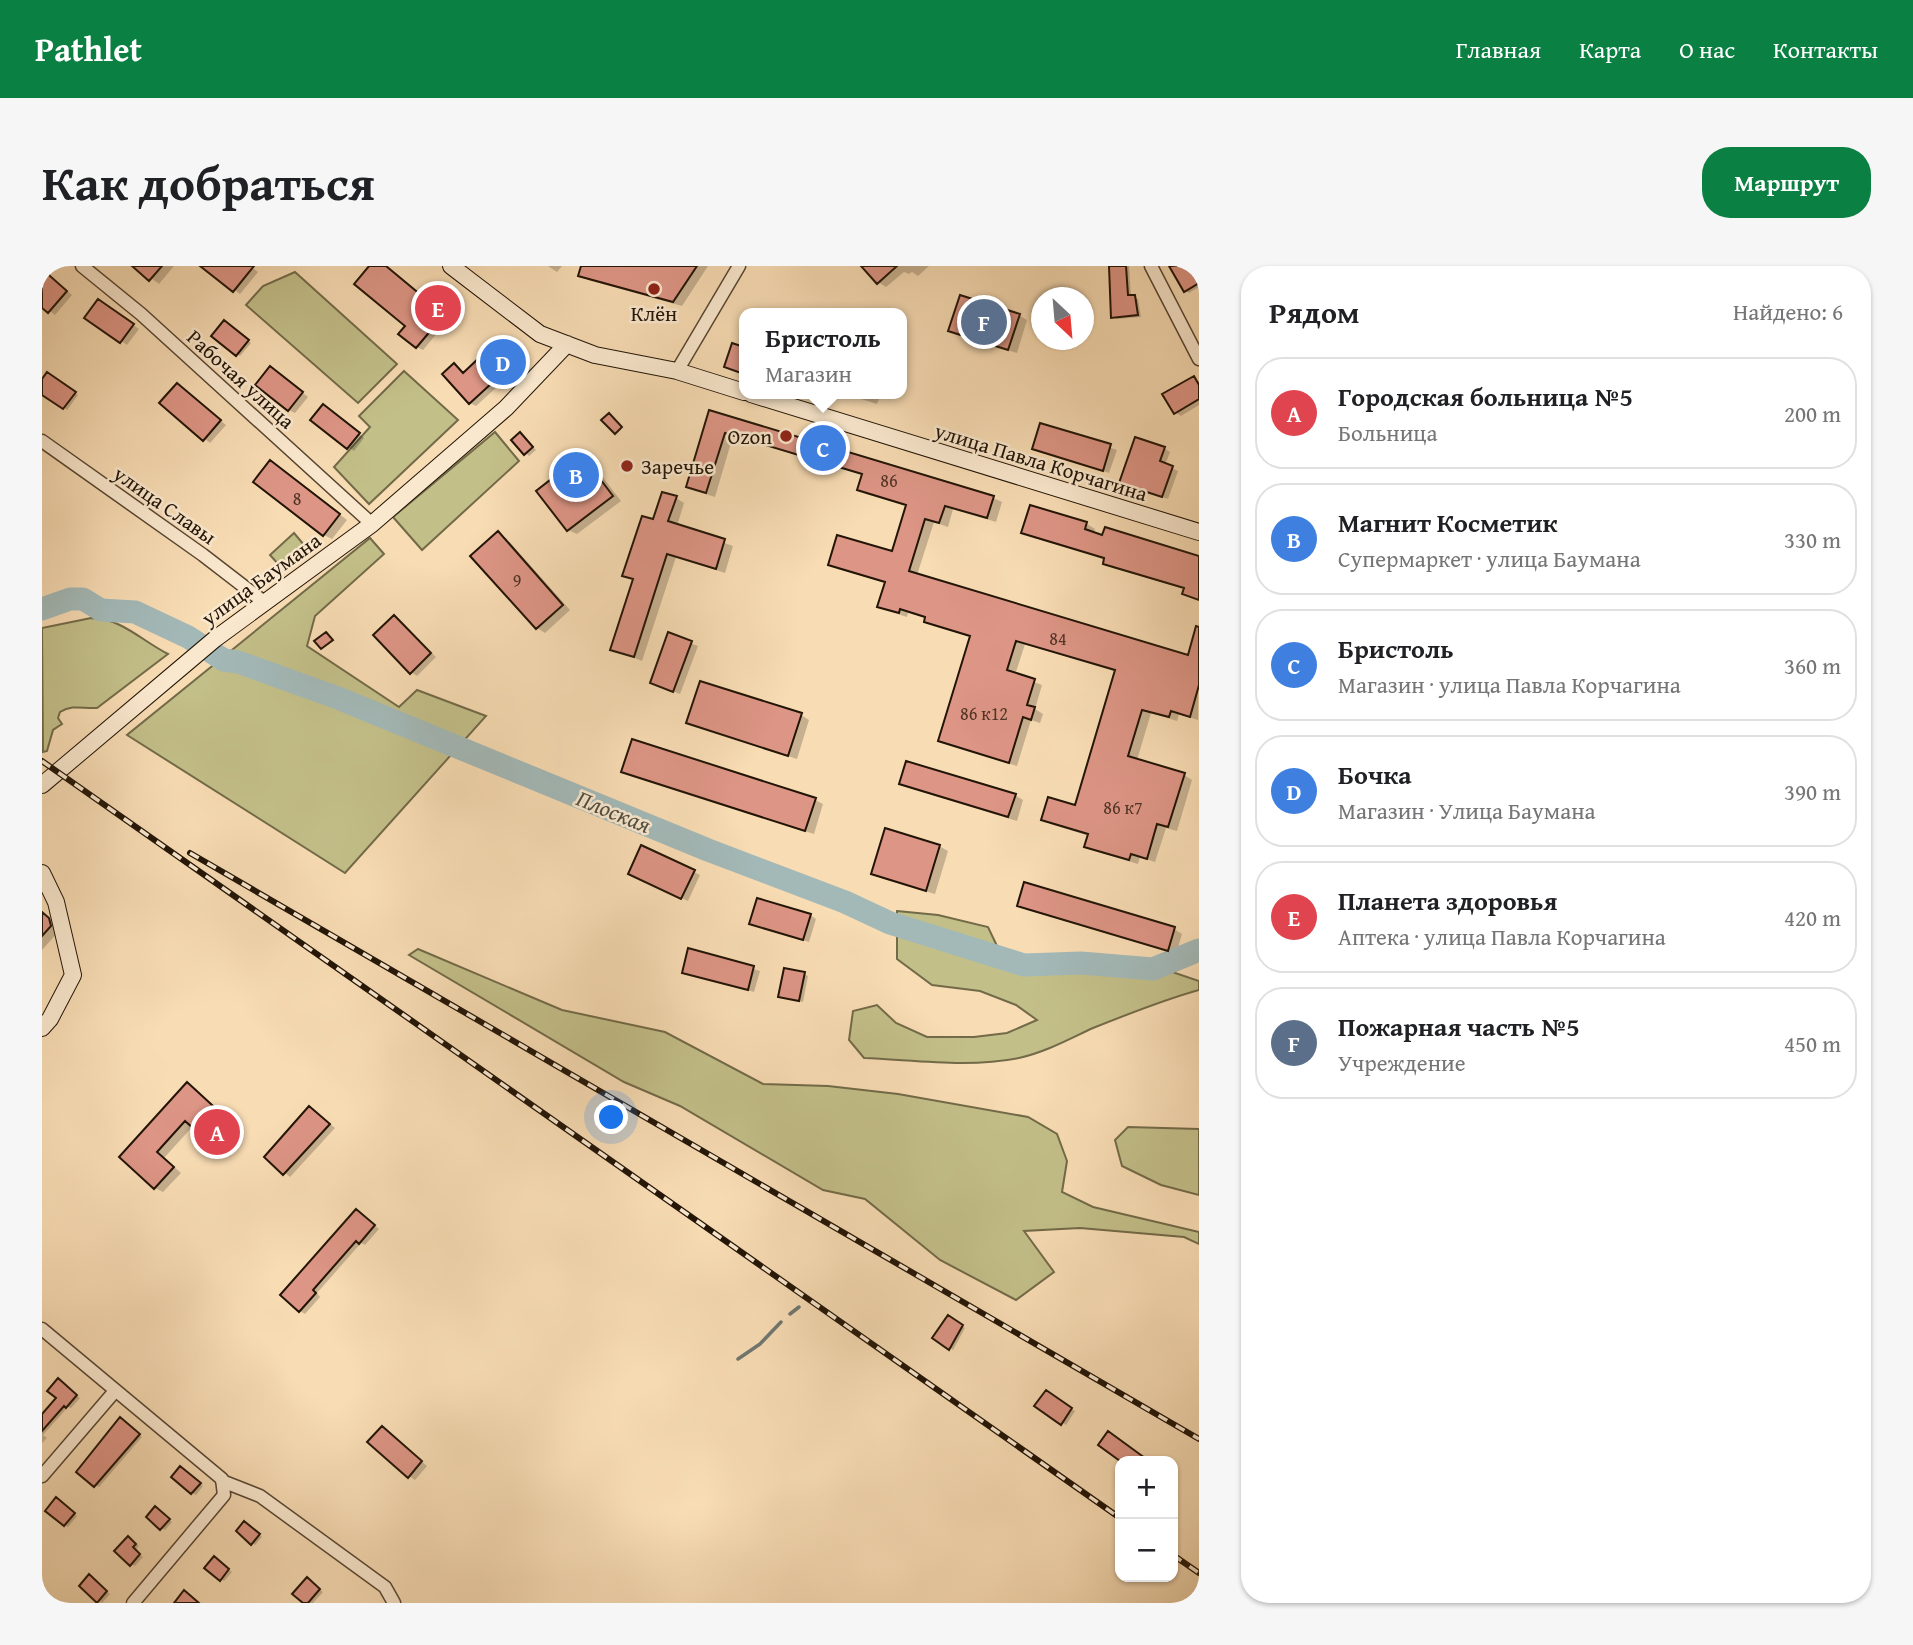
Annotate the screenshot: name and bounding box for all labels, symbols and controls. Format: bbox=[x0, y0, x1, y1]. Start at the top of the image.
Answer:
text: Pathlet bbox=[35, 25, 142, 73]
text: Главная bbox=[1456, 32, 1541, 67]
text: Карта bbox=[1579, 32, 1641, 67]
text: О нас bbox=[1679, 32, 1735, 67]
text: Контакты bbox=[1773, 32, 1878, 67]
text: Как добраться bbox=[42, 146, 375, 218]
button: Маршрут bbox=[1702, 147, 1871, 218]
marker: Клён bbox=[646, 281, 662, 297]
pin: E bbox=[415, 282, 461, 334]
north arrow bbox=[1031, 287, 1094, 350]
text: Рядом bbox=[1269, 290, 1360, 334]
text: Найдено: 6 bbox=[1733, 295, 1843, 328]
pin: F bbox=[961, 296, 1007, 348]
place label: Клён bbox=[631, 298, 677, 329]
popup bbox=[739, 308, 907, 399]
text: Бристоль bbox=[765, 318, 881, 357]
street label: Рабочая улица bbox=[180, 322, 302, 436]
pin: D bbox=[480, 336, 526, 388]
text: Магазин bbox=[765, 357, 852, 390]
text: Городская больница №5 bbox=[1338, 377, 1633, 416]
text: A bbox=[1287, 397, 1301, 430]
text: 200 m bbox=[1784, 397, 1841, 430]
street label: улица Павла Корчагина bbox=[930, 415, 1151, 509]
text: Больница bbox=[1338, 416, 1437, 449]
place label: Ozon bbox=[728, 421, 772, 452]
pin: C bbox=[800, 422, 846, 474]
marker: Ozon bbox=[778, 428, 794, 444]
pin: B bbox=[553, 449, 599, 501]
place label: Заречье bbox=[641, 451, 714, 482]
street label: улица Славы bbox=[106, 458, 223, 552]
marker: Заречье bbox=[619, 458, 635, 474]
house number: 86 bbox=[880, 467, 898, 494]
house number: 8 bbox=[293, 485, 301, 512]
text: Магнит Косметик bbox=[1338, 503, 1557, 542]
text: B bbox=[1287, 523, 1301, 556]
text: 330 m bbox=[1784, 523, 1841, 556]
street label: улица Баумана bbox=[194, 525, 327, 634]
text: Супермаркет · улица Баумана bbox=[1338, 542, 1641, 575]
house number: 9 bbox=[513, 567, 521, 594]
house number: 84 bbox=[1049, 625, 1067, 652]
text: Бристоль bbox=[1338, 629, 1453, 668]
text: C bbox=[1287, 649, 1301, 682]
text: 360 m bbox=[1784, 649, 1841, 682]
text: Магазин · улица Павла Корчагина bbox=[1338, 668, 1681, 701]
house number: 86 к12 bbox=[960, 700, 1008, 727]
text: Бочка bbox=[1338, 755, 1412, 794]
text: D bbox=[1287, 775, 1301, 808]
text: 390 m bbox=[1784, 775, 1841, 808]
water label: Плоская bbox=[572, 781, 656, 841]
house number: 86 к7 bbox=[1103, 794, 1143, 821]
text: Магазин · Улица Баумана bbox=[1338, 794, 1595, 827]
text: Планета здоровья bbox=[1338, 881, 1557, 920]
text: E bbox=[1288, 901, 1300, 934]
text: 420 m bbox=[1784, 901, 1841, 934]
text: Аптека · улица Павла Корчагина bbox=[1338, 920, 1666, 953]
text: Пожарная часть №5 bbox=[1338, 1007, 1580, 1046]
text: F bbox=[1288, 1027, 1300, 1060]
text: 450 m bbox=[1784, 1027, 1841, 1060]
text: Учреждение bbox=[1338, 1046, 1465, 1079]
your location bbox=[594, 1100, 628, 1134]
pin: A bbox=[194, 1106, 240, 1158]
map controls bbox=[1115, 1456, 1178, 1582]
button: + bbox=[1115, 1456, 1178, 1519]
button: − bbox=[1115, 1519, 1178, 1582]

